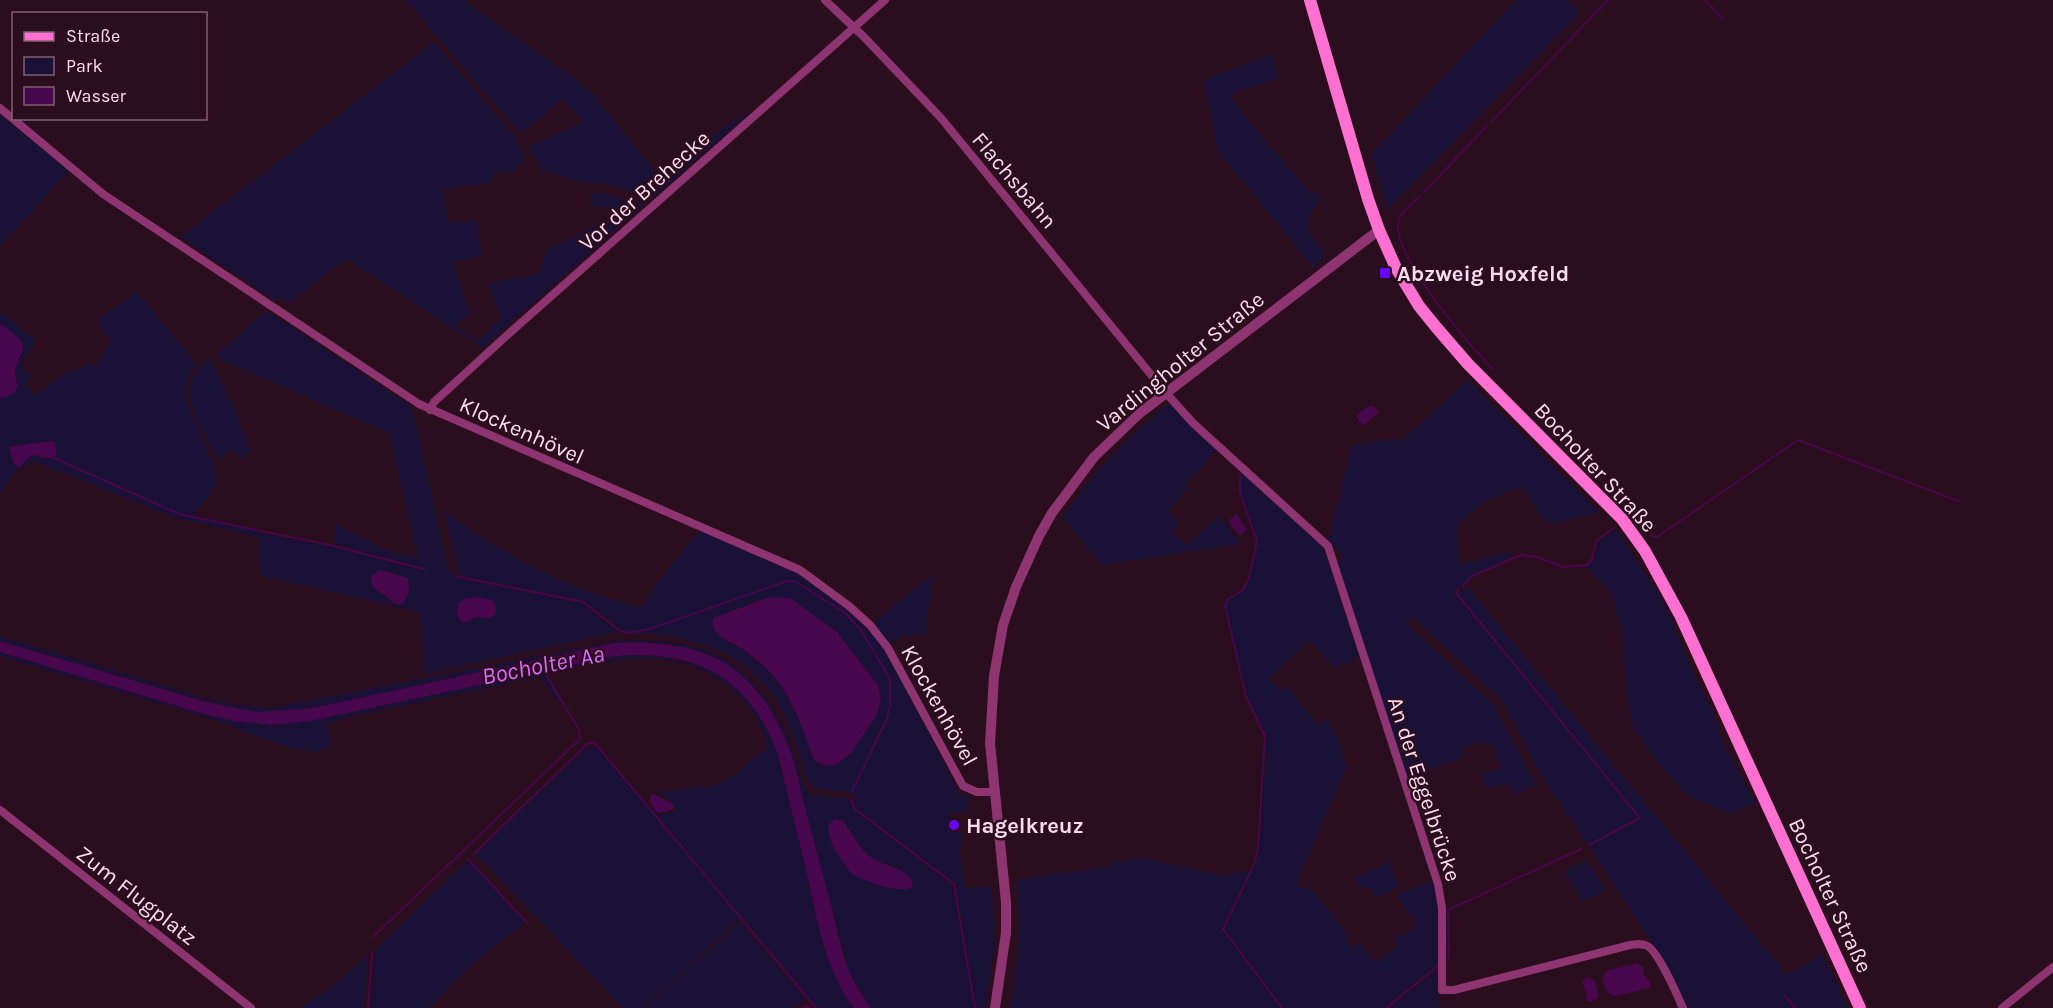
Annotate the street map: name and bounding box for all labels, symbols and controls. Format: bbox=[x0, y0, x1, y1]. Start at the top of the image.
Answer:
legend bbox=[12, 12, 207, 120]
text: Straße bbox=[66, 25, 120, 47]
text: Park bbox=[66, 55, 103, 77]
text: Wasser bbox=[66, 85, 127, 107]
street label: Vor der Brehecke bbox=[574, 125, 715, 256]
street label: Flachsbahn bbox=[966, 127, 1062, 234]
place label: Abzweig Hoxfeld bbox=[1397, 261, 1569, 287]
marker: Abzweig Hoxfeld bbox=[1378, 266, 1392, 280]
street label: Vardingholter Straße bbox=[1092, 286, 1270, 437]
street label: Klockenhövel bbox=[455, 392, 588, 470]
street label: Bocholter Straße bbox=[1529, 397, 1662, 538]
water label: Bocholter Aa bbox=[479, 639, 607, 691]
street label: Klockenhövel bbox=[895, 641, 983, 770]
street label: An der Eggelbrücke bbox=[1382, 694, 1466, 885]
place label: Hagelkreuz bbox=[966, 813, 1084, 839]
street label: Bocholter Straße bbox=[1783, 814, 1877, 977]
marker: Hagelkreuz bbox=[947, 818, 961, 832]
street label: Zum Flugplatz bbox=[71, 841, 202, 951]

